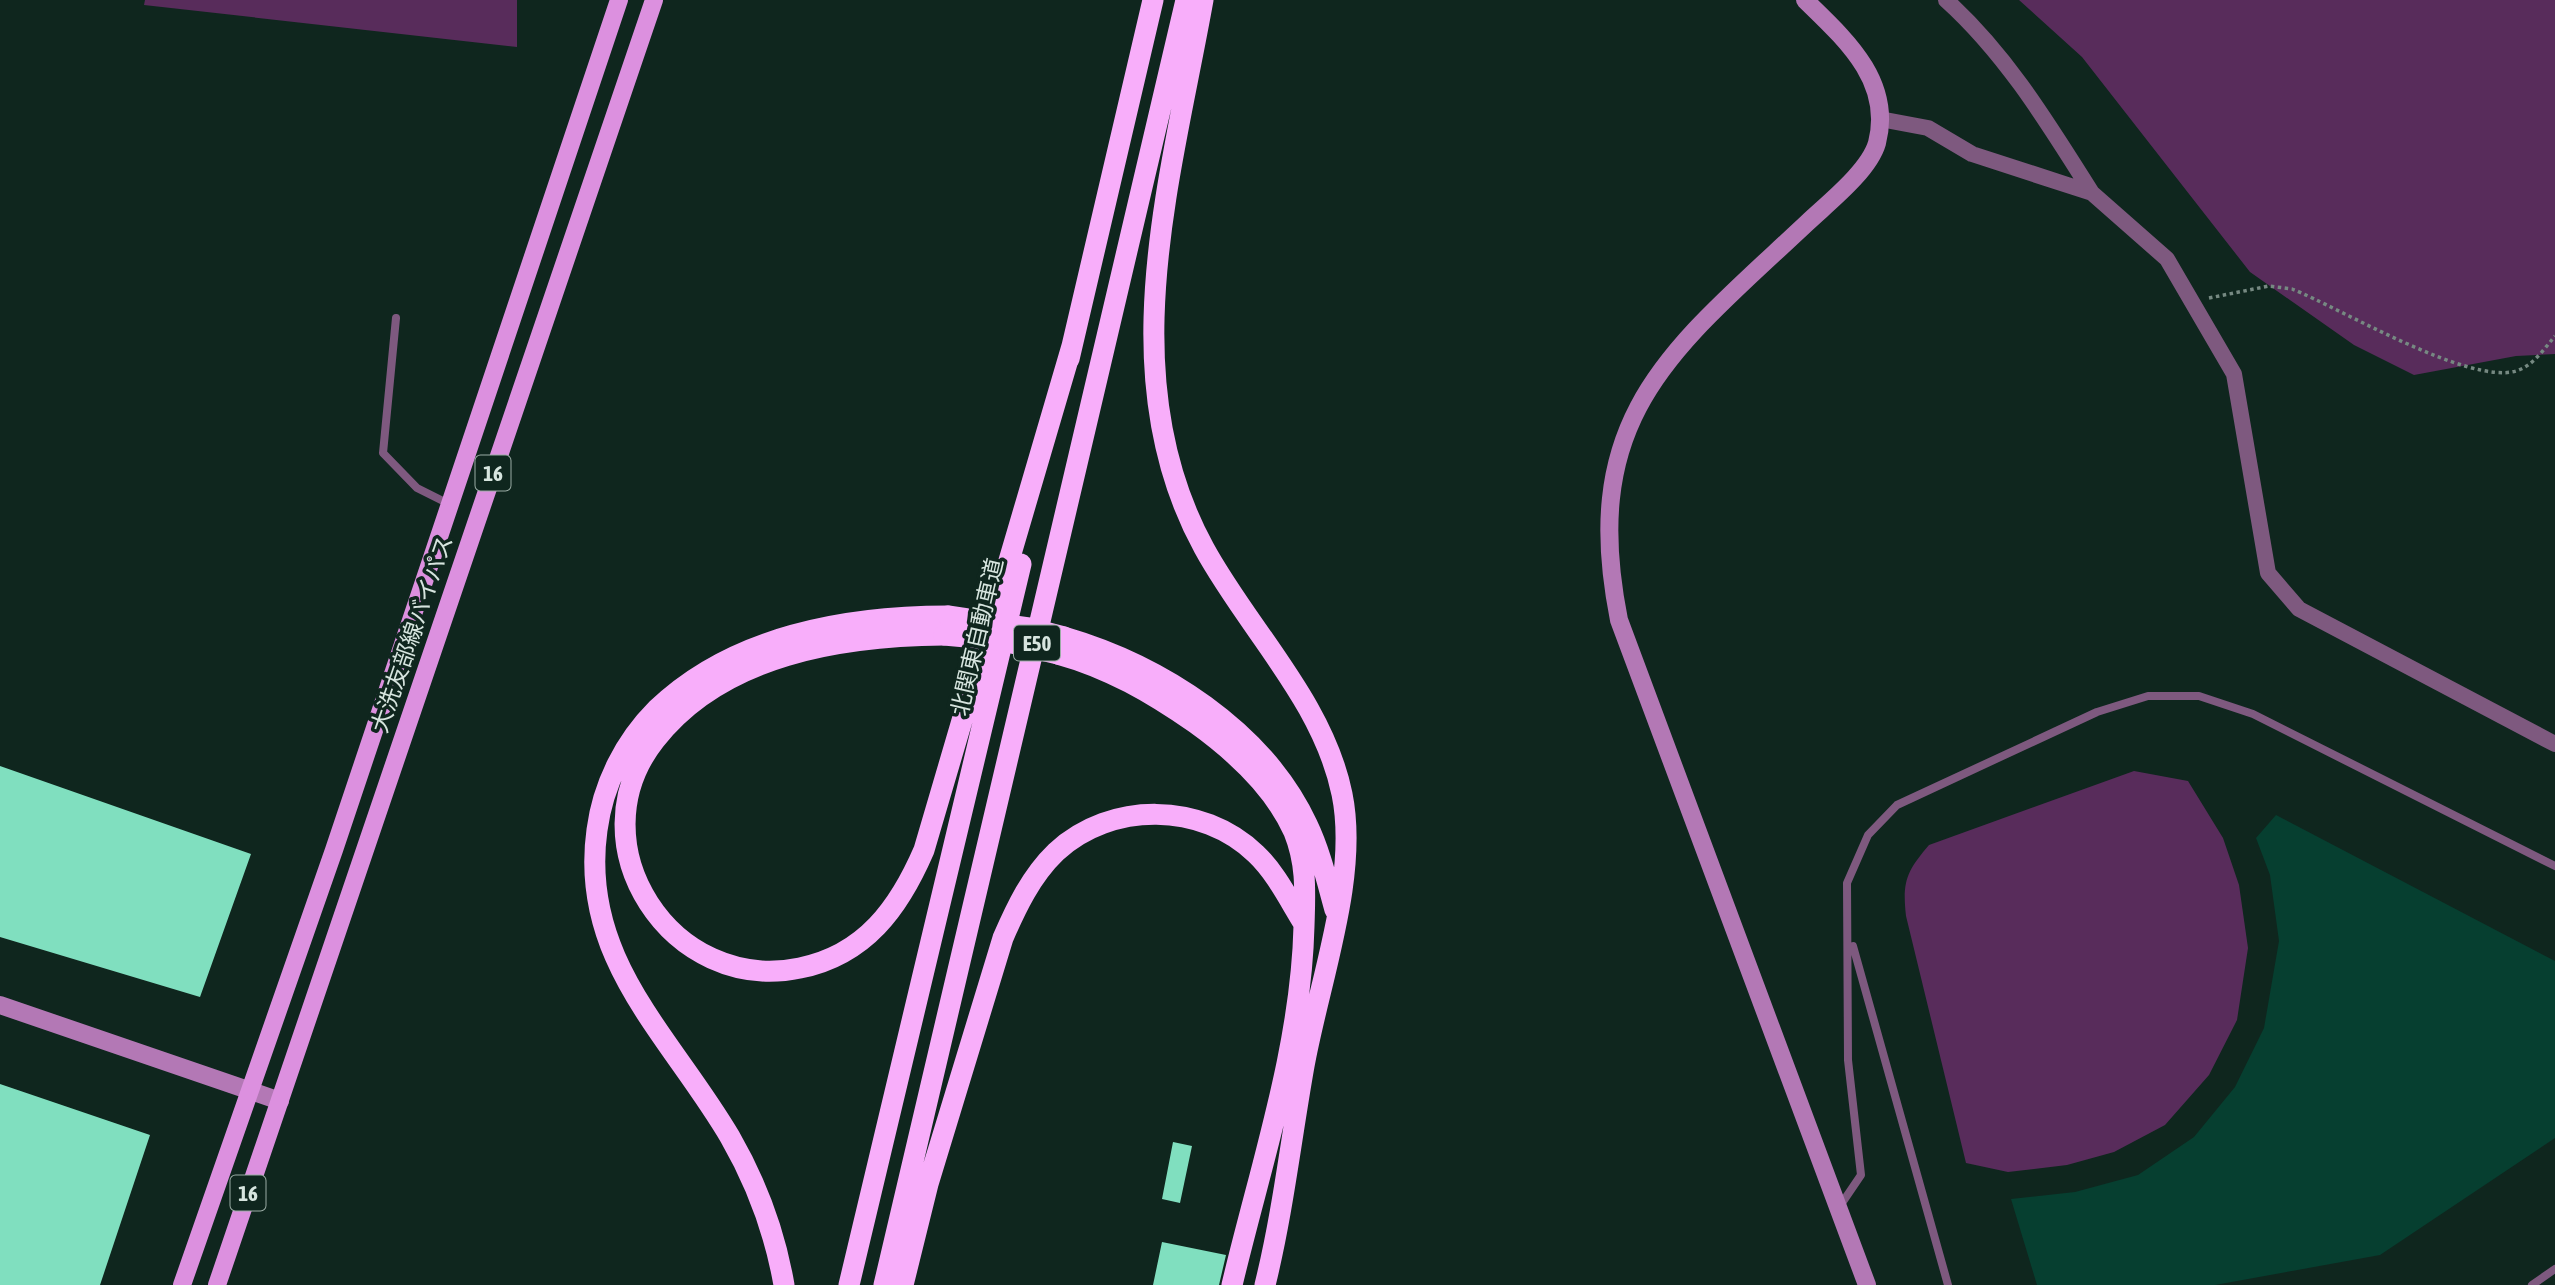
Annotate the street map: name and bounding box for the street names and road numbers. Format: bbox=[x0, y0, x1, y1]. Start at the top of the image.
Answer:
road number: 16 bbox=[476, 456, 510, 490]
street label: 大洗友部線バイパス bbox=[366, 532, 458, 736]
street label: 北関東自動車道 bbox=[946, 556, 1008, 718]
road number: E50 bbox=[1014, 626, 1060, 660]
road number: 16 bbox=[230, 1176, 266, 1210]

